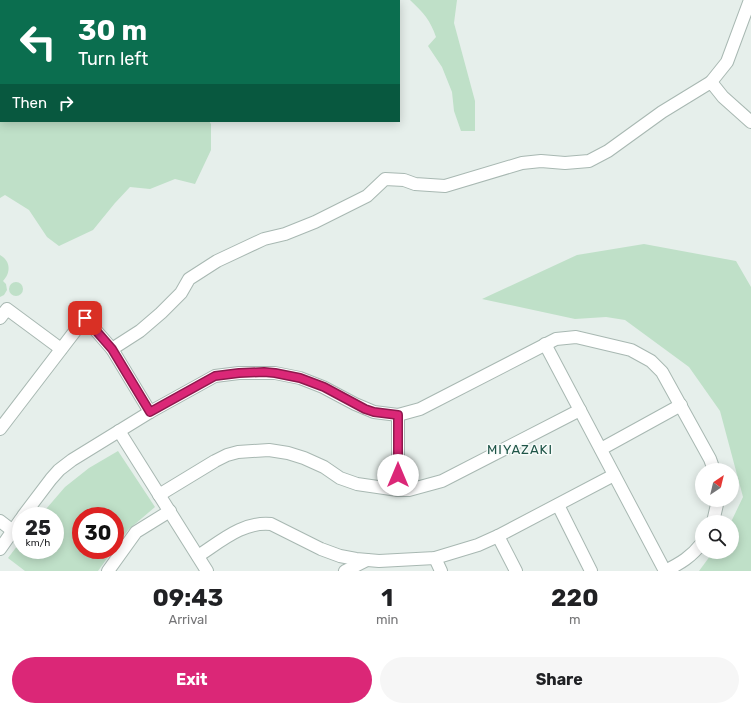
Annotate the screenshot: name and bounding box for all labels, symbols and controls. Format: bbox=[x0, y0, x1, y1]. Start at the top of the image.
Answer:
text: 30 m bbox=[78, 14, 147, 47]
icon: left bbox=[12, 16, 64, 68]
text: Turn left bbox=[78, 48, 148, 70]
icon: right bbox=[55, 92, 77, 114]
text: Then bbox=[12, 94, 47, 112]
pin bbox=[68, 301, 102, 335]
icon: arrive bbox=[74, 307, 96, 329]
district label: MIYAZAKI bbox=[487, 442, 553, 457]
position arrow bbox=[377, 454, 419, 496]
north arrow bbox=[695, 463, 739, 507]
map controls bbox=[695, 463, 739, 559]
speed limit sign: 30 bbox=[72, 507, 124, 559]
button: search bbox=[695, 515, 739, 559]
text: 25 bbox=[25, 516, 51, 540]
text: km/h bbox=[26, 537, 50, 549]
text: 09:43 bbox=[152, 584, 223, 612]
text: 1 bbox=[381, 584, 393, 612]
text: 220 bbox=[551, 584, 599, 612]
text: Arrival bbox=[168, 612, 207, 627]
text: min bbox=[376, 612, 398, 627]
text: m bbox=[569, 612, 581, 627]
button: Exit bbox=[12, 657, 372, 703]
button: Share bbox=[380, 657, 739, 703]

